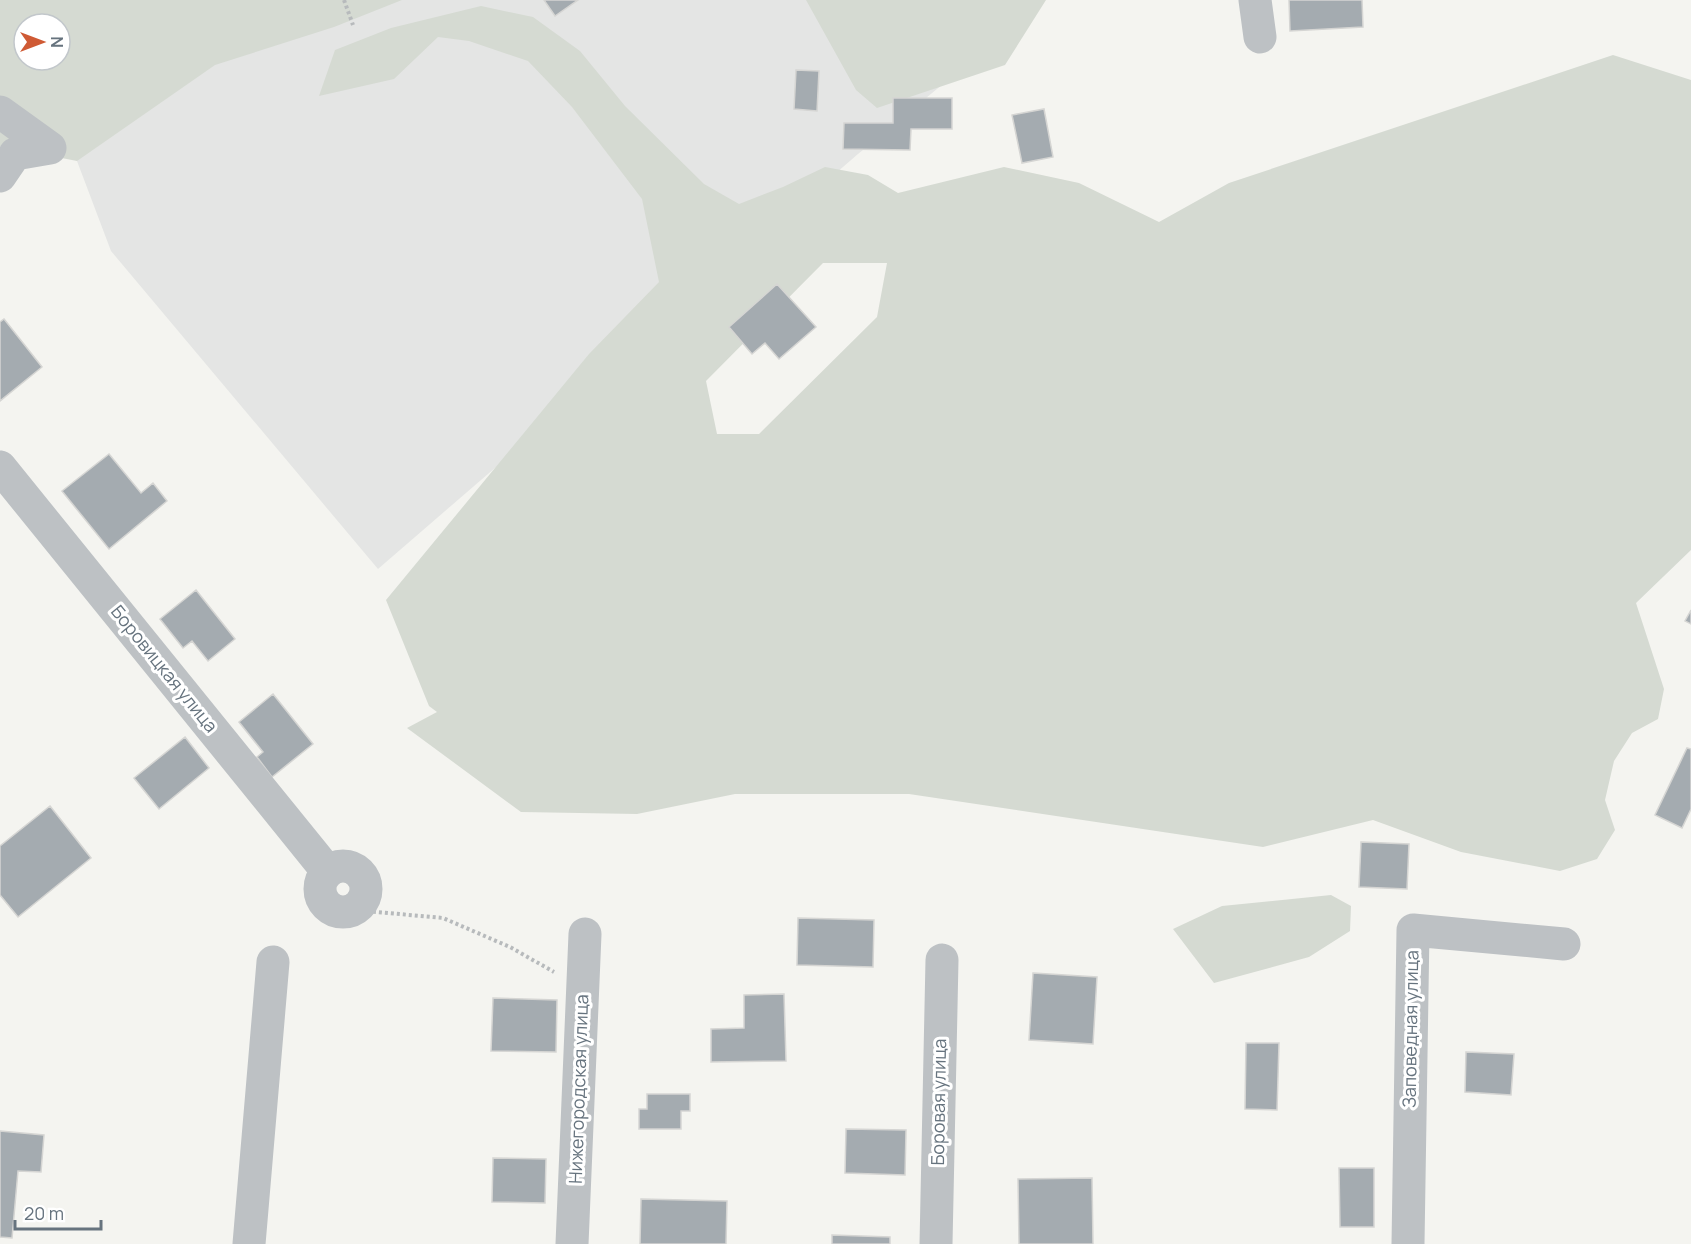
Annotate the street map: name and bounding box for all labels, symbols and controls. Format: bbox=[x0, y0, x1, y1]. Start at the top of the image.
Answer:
north arrow bbox=[12, 12, 72, 72]
text: N bbox=[46, 36, 68, 48]
street label: Боровицкая улица bbox=[106, 600, 224, 737]
street label: Заповедная улица bbox=[1397, 950, 1423, 1108]
street label: Нижегородская улица bbox=[563, 994, 593, 1184]
street label: Боровая улица bbox=[925, 1038, 951, 1166]
scale bar bbox=[15, 1193, 100, 1231]
text: 20 m bbox=[24, 1201, 64, 1225]

